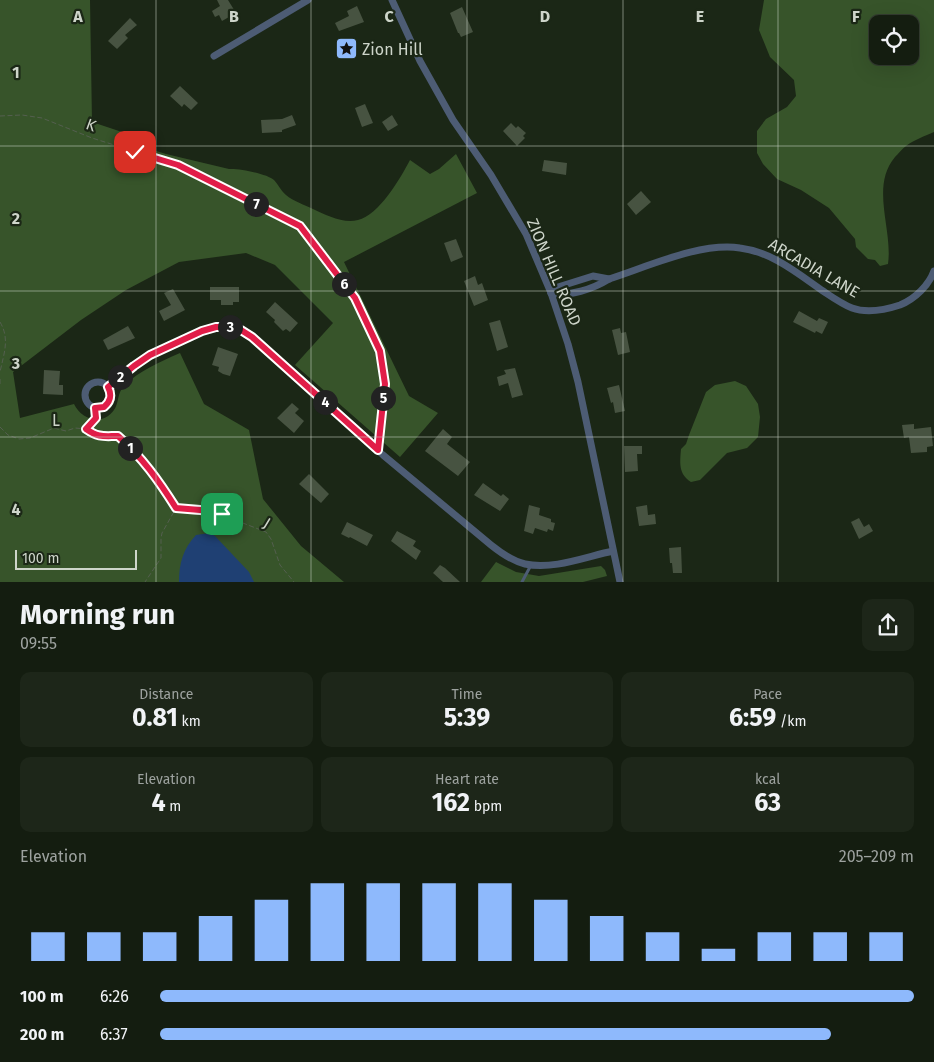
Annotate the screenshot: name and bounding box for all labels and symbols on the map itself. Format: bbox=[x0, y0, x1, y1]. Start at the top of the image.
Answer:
text: A bbox=[72, 7, 83, 26]
text: B bbox=[229, 7, 239, 26]
text: C bbox=[384, 7, 394, 26]
text: D bbox=[540, 7, 550, 26]
text: E bbox=[696, 7, 704, 26]
text: F bbox=[852, 7, 860, 26]
place icon: Zion Hill bbox=[334, 37, 358, 61]
place label: Zion Hill bbox=[362, 40, 423, 59]
text: 1 bbox=[12, 63, 20, 82]
street label: K bbox=[83, 114, 99, 136]
pin bbox=[114, 131, 156, 173]
pin: 7 bbox=[244, 192, 268, 216]
text: 2 bbox=[12, 209, 20, 228]
street label: ZION HILL ROAD bbox=[523, 215, 585, 329]
street label: ARCADIA LANE bbox=[765, 234, 863, 302]
pin: 6 bbox=[332, 272, 356, 296]
pin: 3 bbox=[218, 314, 242, 340]
text: 3 bbox=[11, 354, 20, 373]
pin: 2 bbox=[108, 364, 132, 390]
pin: 5 bbox=[370, 386, 396, 410]
pin: 4 bbox=[312, 390, 338, 414]
street label: L bbox=[52, 411, 60, 430]
pin: 1 bbox=[118, 436, 142, 460]
pin bbox=[201, 493, 243, 535]
text: 4 bbox=[11, 500, 21, 519]
street label: J bbox=[260, 514, 274, 532]
scale bar bbox=[15, 547, 138, 570]

